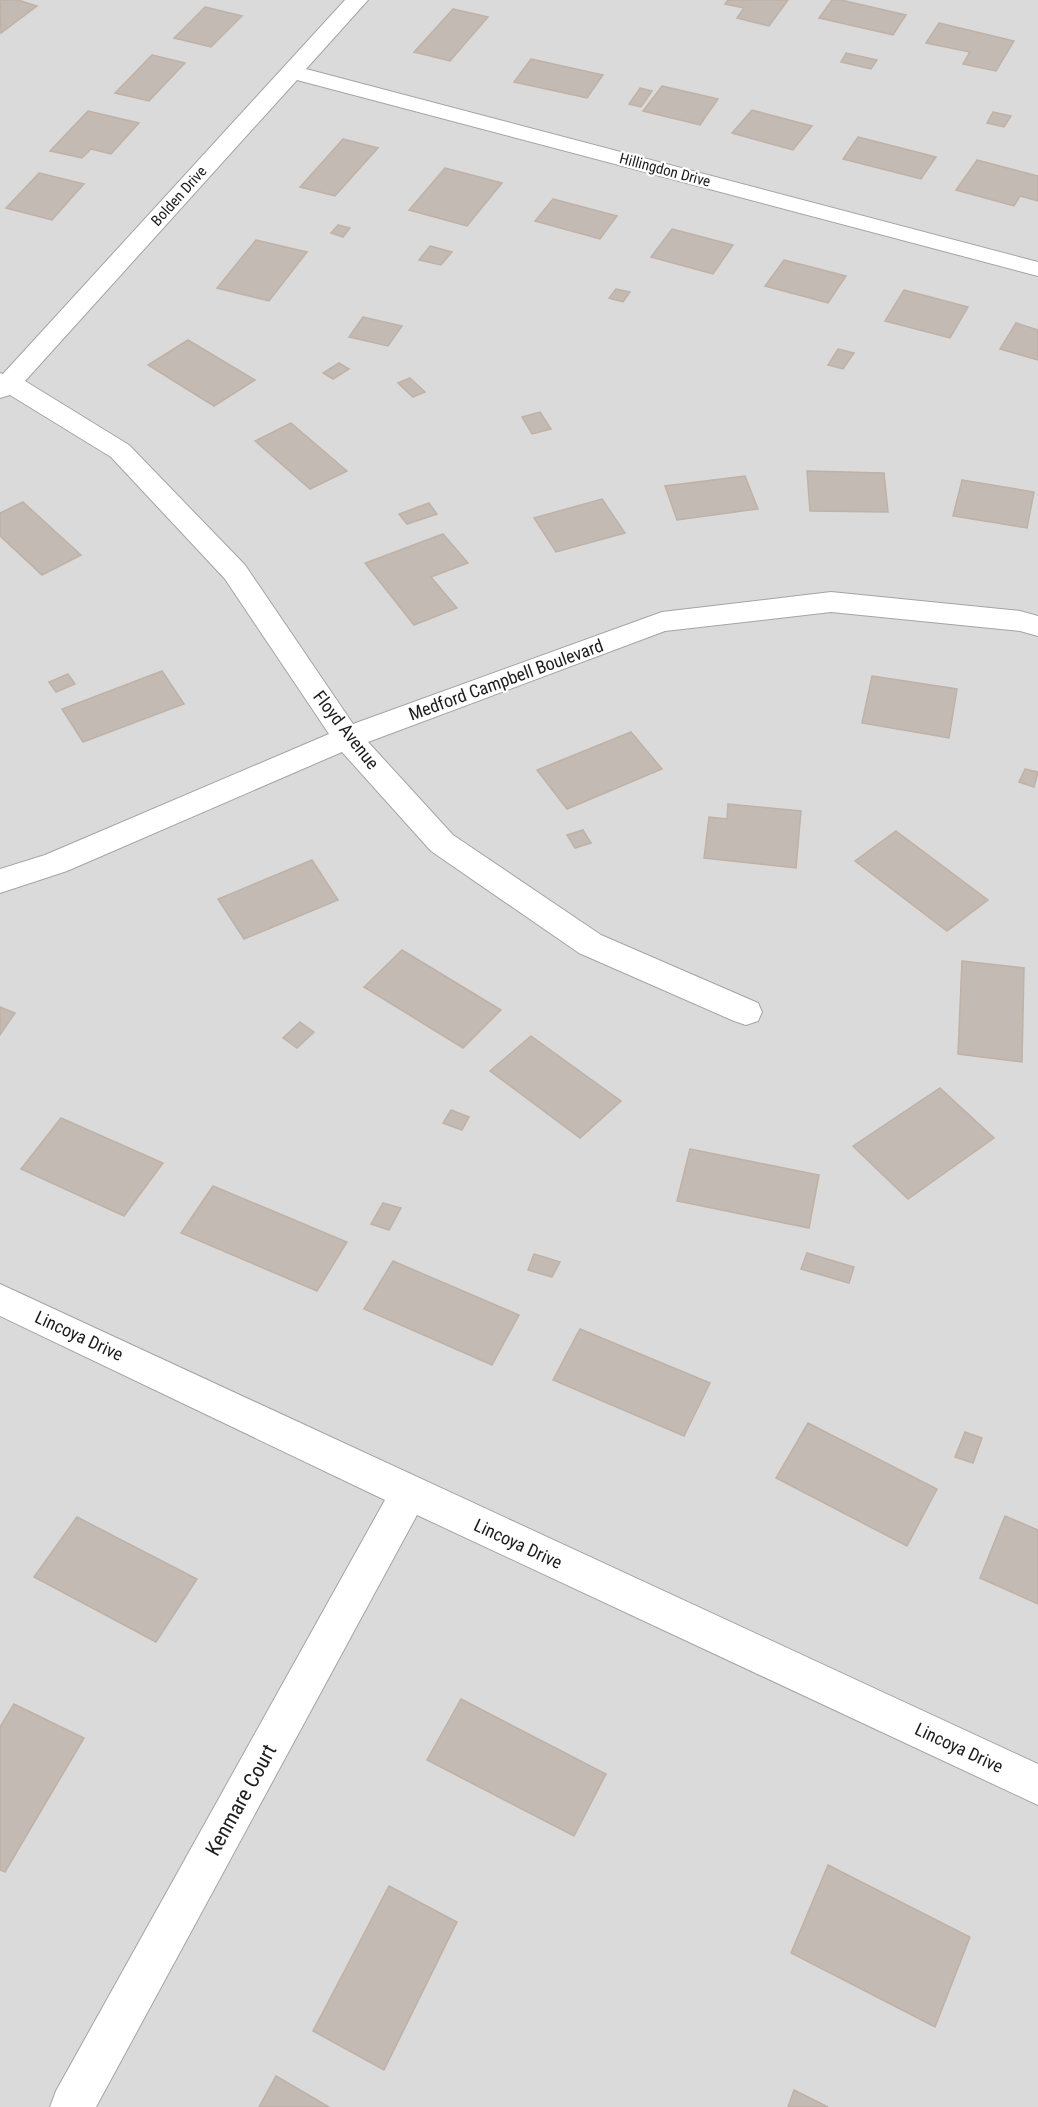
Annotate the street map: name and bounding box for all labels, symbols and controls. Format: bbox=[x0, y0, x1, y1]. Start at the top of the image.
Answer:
street label: Hillingdon Drive bbox=[618, 149, 712, 191]
street label: Bolden Drive bbox=[147, 162, 211, 230]
street label: Medford Campbell Boulevard bbox=[406, 635, 606, 725]
street label: Floyd Avenue bbox=[309, 686, 384, 773]
street label: Lincoya Drive bbox=[32, 1306, 127, 1365]
street label: Lincoya Drive bbox=[471, 1514, 566, 1573]
street label: Lincoya Drive bbox=[912, 1718, 1007, 1777]
street label: Kenmare Court bbox=[201, 1740, 281, 1860]

